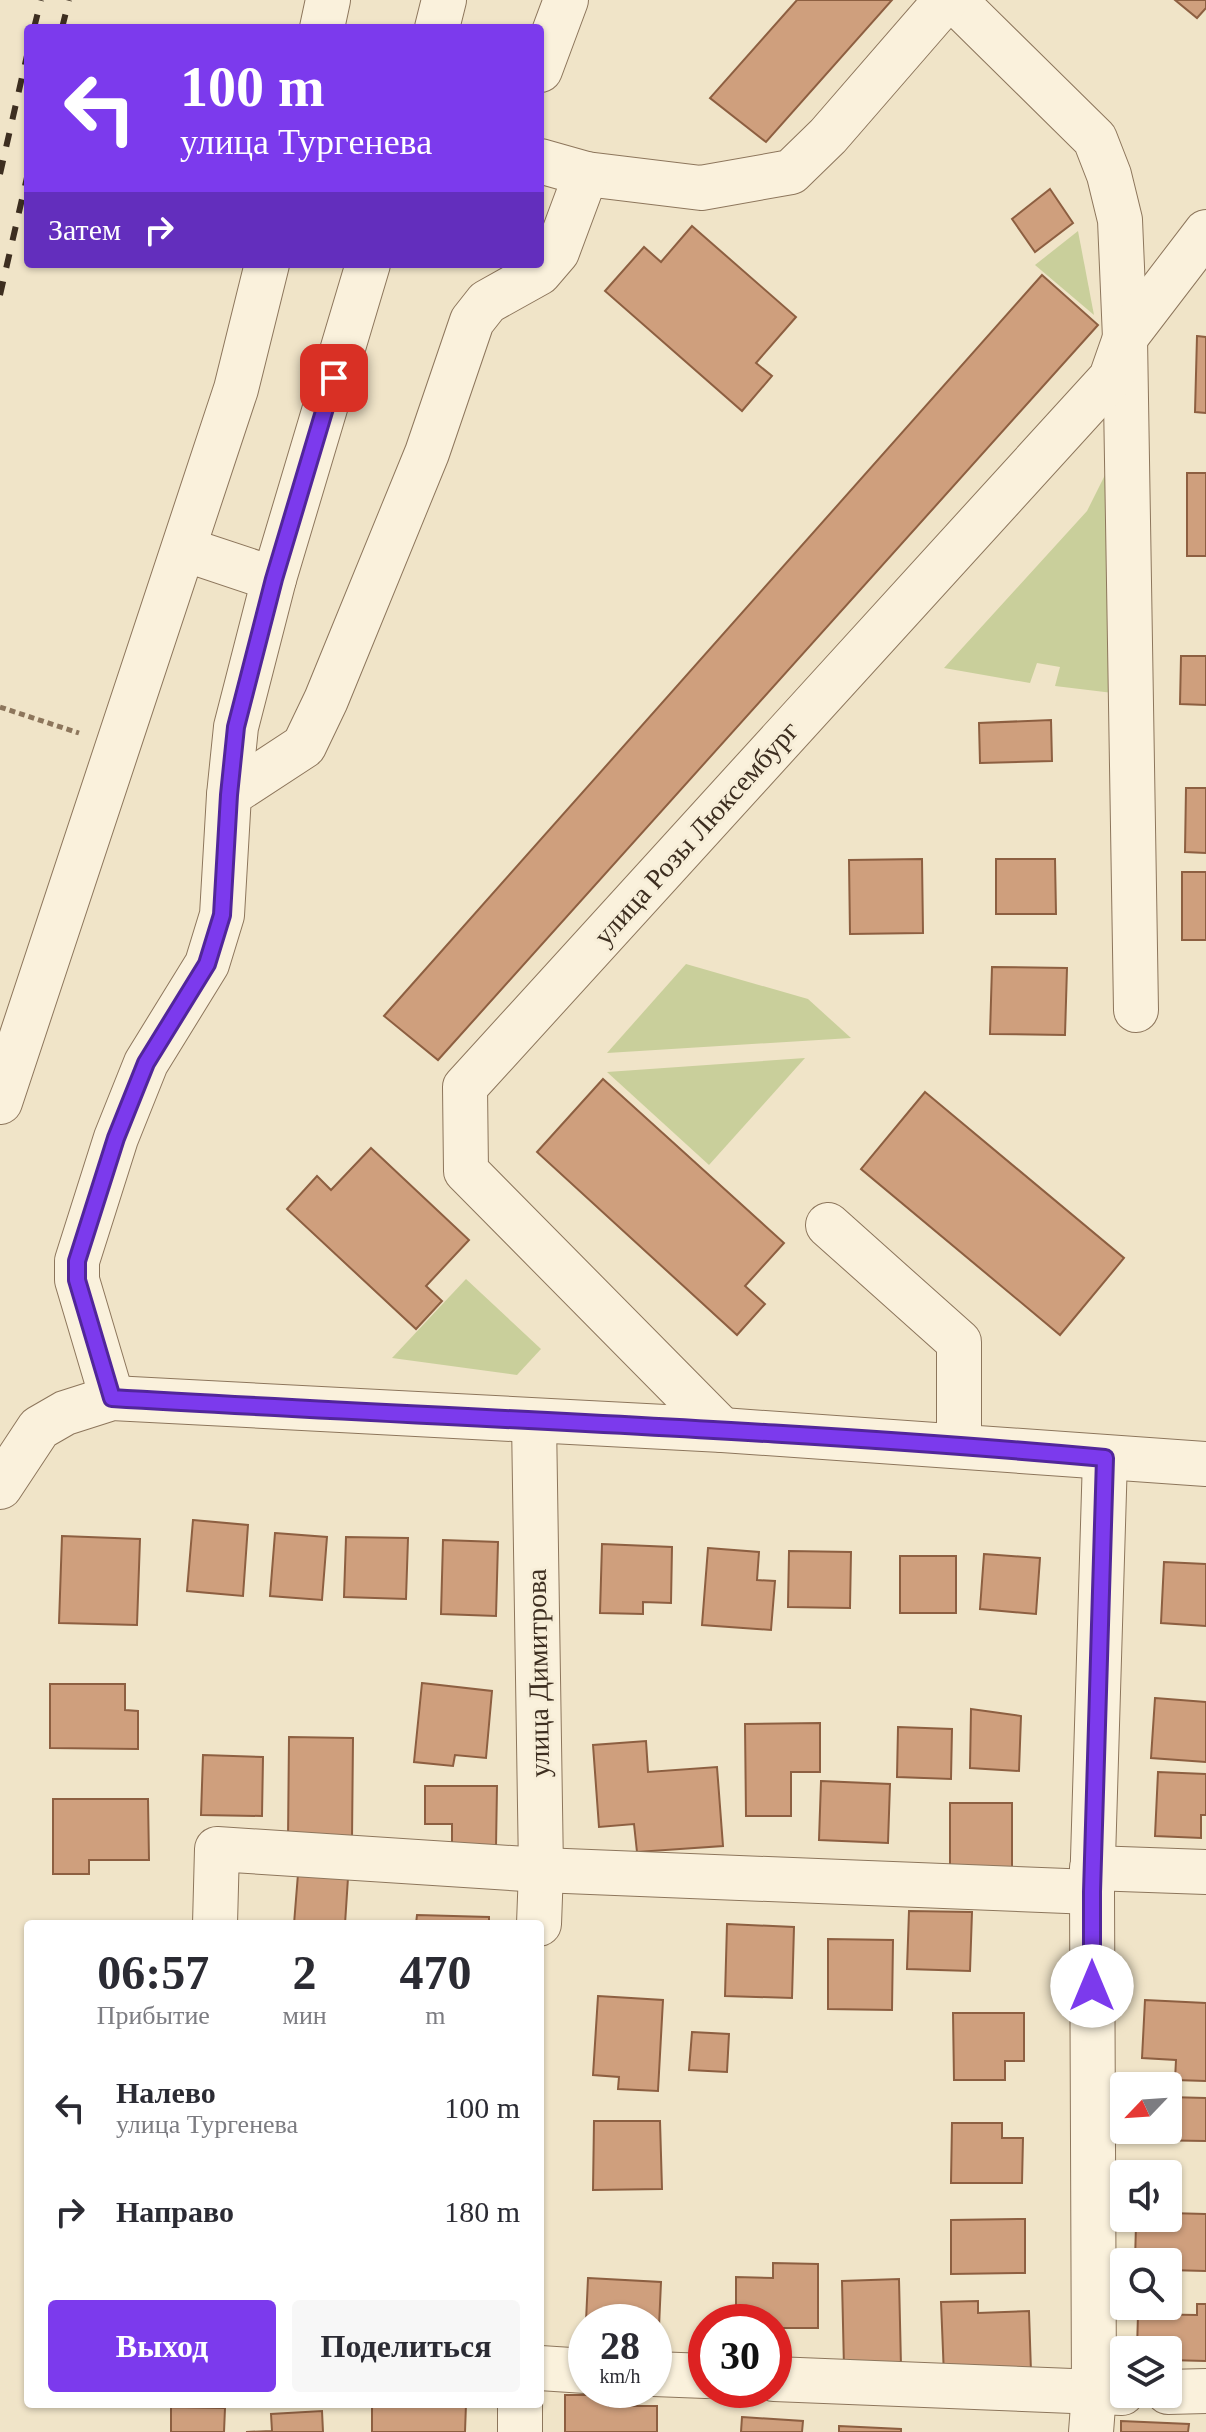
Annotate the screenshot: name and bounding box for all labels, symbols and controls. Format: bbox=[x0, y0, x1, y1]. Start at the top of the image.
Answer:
icon: left bbox=[48, 56, 152, 160]
text: 100 m bbox=[180, 56, 325, 118]
text: улица Тургенева bbox=[180, 122, 432, 162]
icon: right bbox=[137, 208, 181, 252]
text: Затем bbox=[48, 213, 121, 246]
pin bbox=[300, 344, 368, 412]
icon: arrive bbox=[312, 356, 356, 400]
street label: улица Розы Люксембург bbox=[587, 715, 805, 951]
street label: улица Димитрова bbox=[521, 1568, 555, 1778]
position arrow bbox=[1050, 1944, 1134, 2028]
text: 06:57 bbox=[97, 1946, 209, 1999]
text: 2 bbox=[293, 1946, 317, 1999]
text: 470 bbox=[399, 1946, 471, 1999]
text: Прибытие bbox=[97, 2001, 210, 2030]
text: мин bbox=[282, 2001, 327, 2030]
text: m bbox=[425, 2001, 445, 2030]
north arrow bbox=[1110, 2072, 1182, 2144]
map controls bbox=[1110, 2072, 1182, 2408]
text: Налево bbox=[116, 2076, 216, 2109]
icon: left bbox=[48, 2086, 92, 2130]
text: 100 m bbox=[444, 2091, 520, 2124]
text: улица Тургенева bbox=[116, 2110, 298, 2139]
button: sound bbox=[1110, 2160, 1182, 2232]
icon: right bbox=[48, 2190, 92, 2234]
text: Направо bbox=[116, 2195, 234, 2228]
text: 180 m bbox=[444, 2195, 520, 2228]
button: search bbox=[1110, 2248, 1182, 2320]
button: Выход bbox=[48, 2300, 276, 2392]
button: Поделиться bbox=[292, 2300, 520, 2392]
speed limit sign: 30 bbox=[688, 2304, 792, 2408]
text: 28 bbox=[600, 2323, 640, 2368]
button: layers bbox=[1110, 2336, 1182, 2408]
text: km/h bbox=[599, 2365, 641, 2387]

